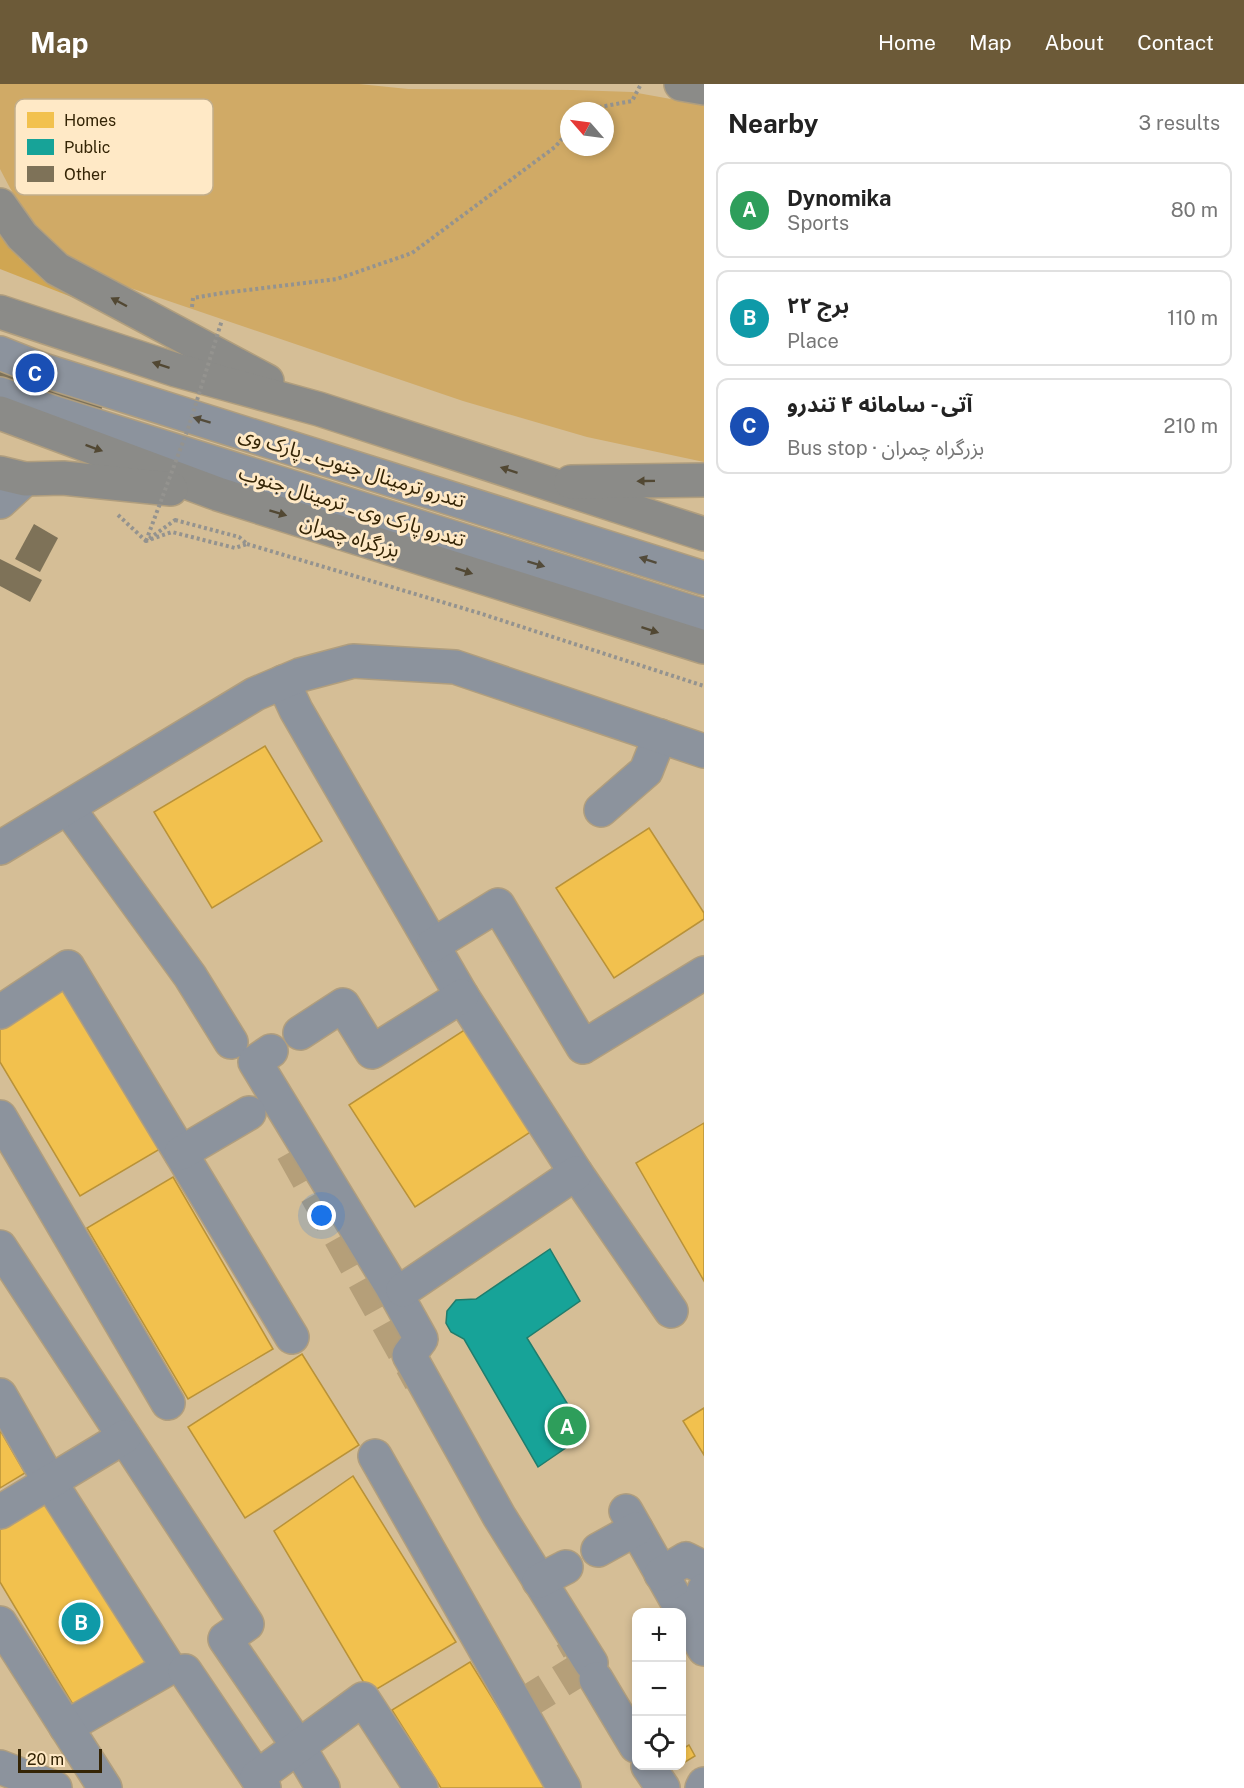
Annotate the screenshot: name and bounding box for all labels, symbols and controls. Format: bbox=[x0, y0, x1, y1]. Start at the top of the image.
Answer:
text: Map bbox=[30, 26, 89, 59]
text: Home bbox=[878, 30, 936, 55]
text: Map bbox=[969, 30, 1012, 55]
text: About bbox=[1045, 30, 1104, 55]
text: Contact bbox=[1137, 30, 1214, 55]
legend bbox=[15, 99, 213, 195]
north arrow bbox=[560, 102, 614, 156]
text: Nearby bbox=[728, 108, 818, 139]
text: Homes bbox=[64, 111, 116, 130]
text: 3 results bbox=[1139, 111, 1220, 135]
text: Public bbox=[64, 138, 111, 157]
text: Other bbox=[64, 165, 106, 184]
text: Dynomika bbox=[787, 185, 891, 211]
text: A bbox=[742, 198, 757, 222]
text: 80 m bbox=[1171, 198, 1218, 222]
text: Sports bbox=[787, 211, 849, 235]
text: برج ۲۲ bbox=[787, 292, 849, 318]
one-way arrow bbox=[111, 297, 128, 307]
text: B bbox=[743, 306, 756, 330]
text: 110 m bbox=[1167, 306, 1218, 330]
text: Place bbox=[787, 329, 839, 353]
pin: C bbox=[15, 350, 54, 396]
one-way arrow bbox=[152, 360, 170, 369]
text: آتی - سامانه ۴ تندرو bbox=[787, 391, 972, 417]
text: C bbox=[742, 414, 757, 438]
text: 210 m bbox=[1164, 414, 1218, 438]
one-way arrow bbox=[193, 415, 211, 424]
street label: تندرو ترمینال جنوب ـ پارک وی bbox=[236, 421, 468, 514]
text: Bus stop · بزرگراه چمران bbox=[787, 436, 984, 460]
one-way arrow bbox=[85, 444, 103, 453]
street label: تندرو پارک وی ـ ترمینال جنوب bbox=[236, 460, 468, 553]
one-way arrow bbox=[500, 465, 518, 475]
one-way arrow bbox=[636, 476, 655, 486]
one-way arrow bbox=[269, 509, 287, 518]
street label: بزرگراه چمران bbox=[297, 510, 402, 563]
one-way arrow bbox=[639, 555, 657, 564]
one-way arrow bbox=[527, 560, 545, 569]
one-way arrow bbox=[455, 567, 473, 577]
one-way arrow bbox=[641, 626, 659, 635]
your location bbox=[307, 1201, 336, 1230]
pin: A bbox=[548, 1404, 586, 1448]
pin: B bbox=[62, 1600, 100, 1644]
map controls bbox=[632, 1608, 686, 1770]
button: + bbox=[632, 1608, 686, 1662]
button: − bbox=[632, 1662, 686, 1716]
button: locate bbox=[632, 1716, 686, 1770]
scale bar bbox=[18, 1746, 102, 1774]
text: 20 m bbox=[27, 1750, 64, 1769]

